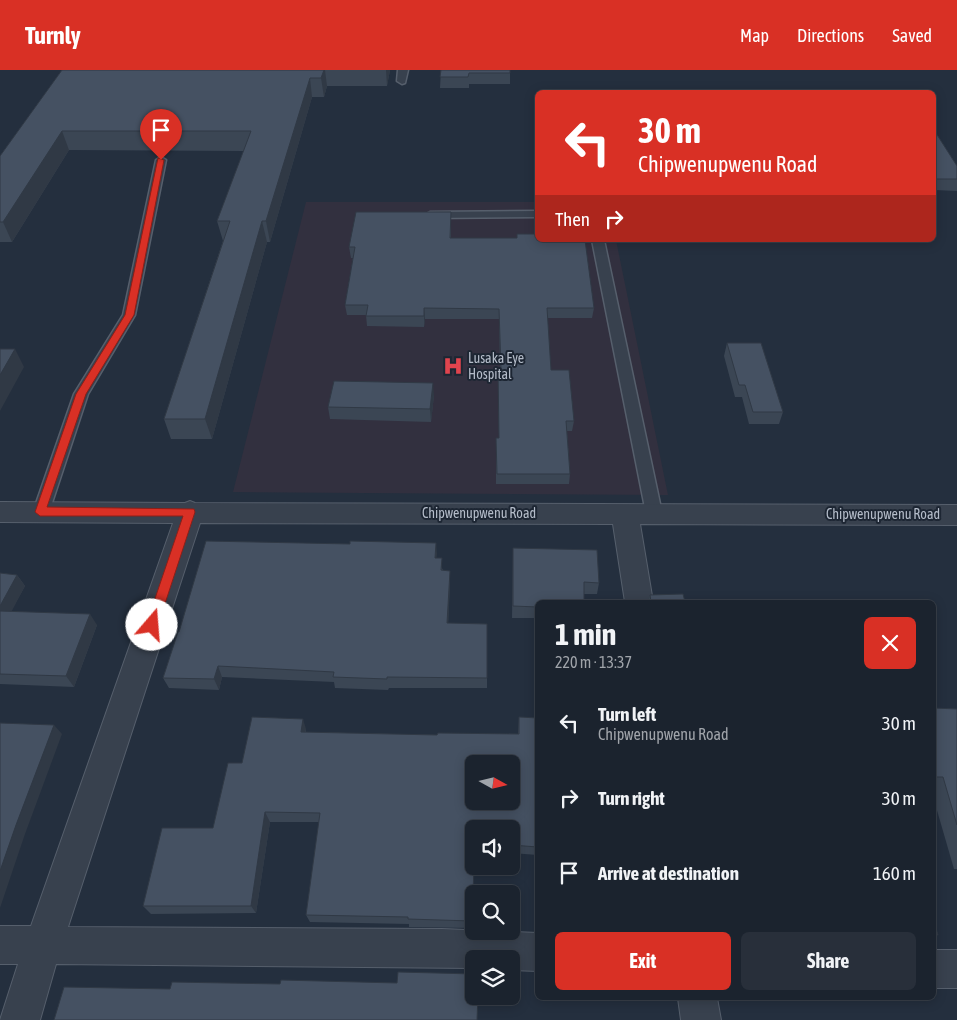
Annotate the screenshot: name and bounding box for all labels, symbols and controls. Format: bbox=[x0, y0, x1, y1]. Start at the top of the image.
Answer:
text: Turnly bbox=[25, 22, 81, 49]
text: Map bbox=[740, 25, 769, 46]
text: Directions bbox=[797, 25, 864, 46]
text: Saved bbox=[892, 25, 932, 46]
pin bbox=[140, 109, 182, 160]
icon: left bbox=[555, 110, 620, 175]
text: 30 m bbox=[638, 110, 701, 150]
icon: arrive bbox=[147, 116, 175, 144]
text: Chipwenupwenu Road bbox=[638, 151, 817, 177]
icon: right bbox=[600, 205, 628, 233]
text: Then bbox=[555, 208, 590, 230]
place label: Lusaka Eye Hospital bbox=[468, 350, 524, 382]
hospital icon: Lusaka Eye Hospital bbox=[442, 355, 464, 377]
street label: Chipwenupwenu Road bbox=[422, 505, 536, 521]
street label: Chipwenupwenu Road bbox=[826, 506, 940, 522]
position arrow bbox=[125, 598, 177, 650]
text: 1 min bbox=[555, 617, 616, 651]
button: close bbox=[864, 617, 916, 669]
text: 220 m · 13:37 bbox=[555, 653, 632, 671]
text: Turn left bbox=[598, 703, 656, 725]
icon: left bbox=[555, 709, 583, 737]
text: 30 m bbox=[882, 712, 916, 734]
text: Chipwenupwenu Road bbox=[598, 725, 729, 743]
north arrow bbox=[465, 755, 520, 810]
map controls bbox=[465, 755, 520, 1005]
icon: right bbox=[555, 784, 583, 812]
text: Turn right bbox=[598, 787, 665, 809]
text: 30 m bbox=[882, 787, 916, 809]
button: sound bbox=[465, 820, 520, 875]
icon: arrive bbox=[555, 859, 583, 887]
text: Arrive at destination bbox=[598, 862, 739, 884]
text: 160 m bbox=[873, 862, 916, 884]
button: search bbox=[465, 885, 520, 940]
button: Exit bbox=[555, 932, 731, 990]
button: Share bbox=[741, 932, 916, 990]
button: layers bbox=[465, 950, 520, 1005]

